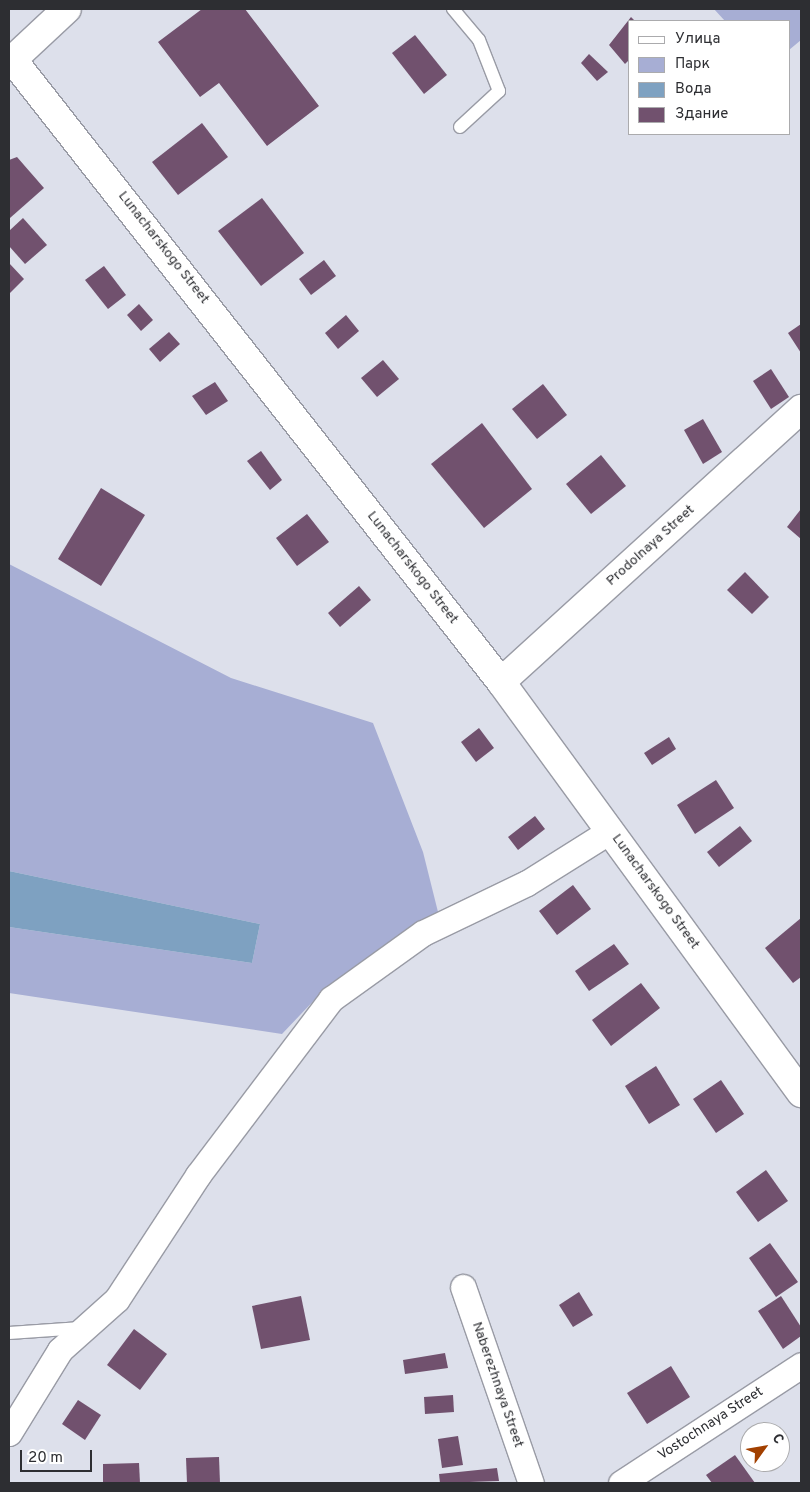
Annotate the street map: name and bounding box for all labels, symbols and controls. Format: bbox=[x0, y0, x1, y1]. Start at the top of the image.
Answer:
legend bbox=[628, 20, 790, 135]
text: Улица bbox=[675, 30, 720, 49]
text: Парк bbox=[675, 55, 710, 74]
text: Вода bbox=[675, 80, 711, 99]
text: Здание bbox=[675, 105, 728, 124]
street label: Lunacharskogo Street bbox=[114, 188, 212, 308]
street label: Prodolnaya Street bbox=[603, 502, 699, 590]
street label: Lunacharskogo Street bbox=[363, 508, 461, 628]
street label: Lunacharskogo Street bbox=[608, 831, 702, 953]
street label: Naberezhnaya Street bbox=[468, 1320, 526, 1450]
street label: Vostochnaya Street bbox=[655, 1384, 767, 1464]
north arrow bbox=[740, 1422, 790, 1472]
text: С bbox=[768, 1431, 787, 1448]
scale bar bbox=[22, 1440, 95, 1472]
text: 20 m bbox=[28, 1449, 63, 1468]

